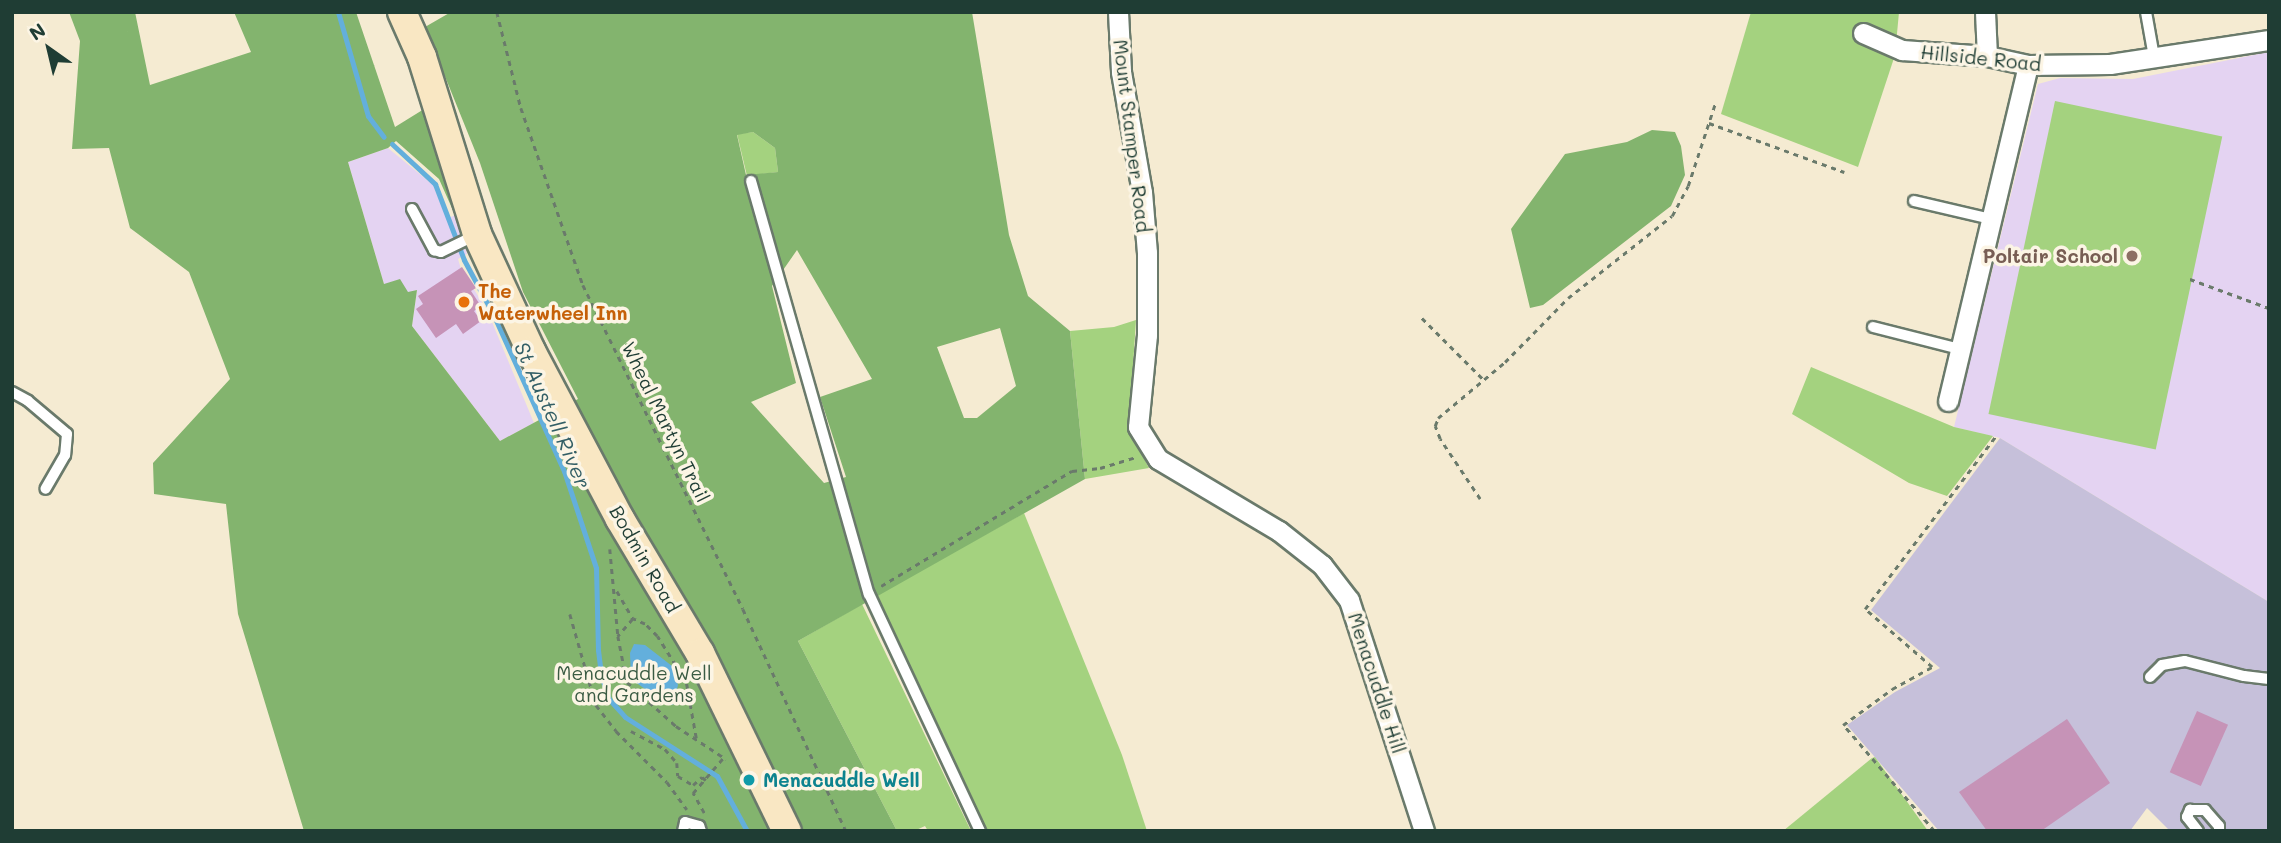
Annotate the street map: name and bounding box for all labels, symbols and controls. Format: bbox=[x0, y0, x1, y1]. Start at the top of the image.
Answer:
north arrow bbox=[14, 14, 84, 84]
text: N bbox=[24, 17, 50, 46]
street label: Mount Stamper Road bbox=[1109, 38, 1155, 234]
street label: Hillside Road bbox=[1920, 40, 2042, 76]
place label: Poltair School bbox=[1983, 245, 2118, 267]
marker: Poltair School bbox=[2124, 248, 2140, 264]
place label: The Waterwheel Inn bbox=[478, 280, 627, 324]
marker: The Waterwheel Inn bbox=[456, 294, 472, 310]
water label: St Austell River bbox=[509, 338, 597, 492]
street label: Wheal Martyn Trail bbox=[617, 338, 715, 506]
street label: Bodmin Road bbox=[605, 501, 685, 617]
street label: Menacuddle Hill bbox=[1344, 610, 1410, 756]
park label: Menacuddle Well and Gardens bbox=[556, 662, 712, 706]
place label: Menacuddle Well bbox=[763, 769, 920, 791]
marker: Menacuddle Well bbox=[741, 772, 757, 788]

